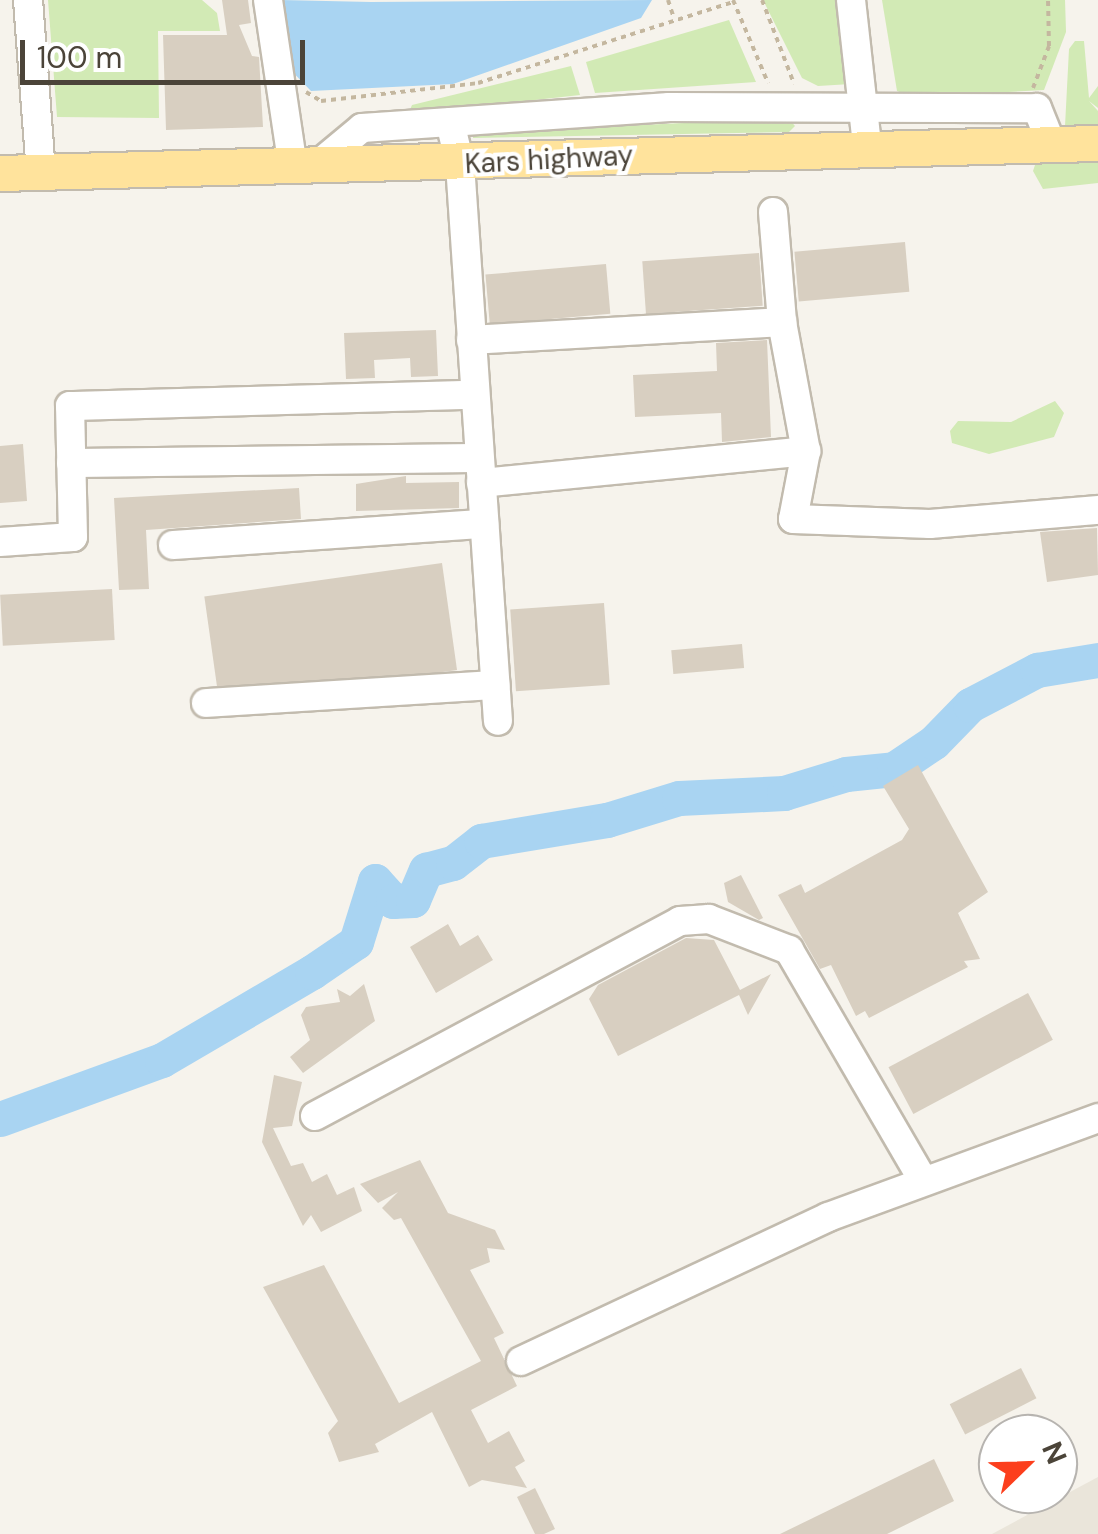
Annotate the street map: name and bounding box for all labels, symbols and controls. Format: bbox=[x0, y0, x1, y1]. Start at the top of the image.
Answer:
scale bar bbox=[25, 20, 310, 82]
text: 100 m bbox=[37, 38, 122, 77]
street label: Kars highway bbox=[464, 139, 634, 181]
north arrow bbox=[978, 1414, 1078, 1514]
text: N bbox=[1033, 1436, 1075, 1469]

